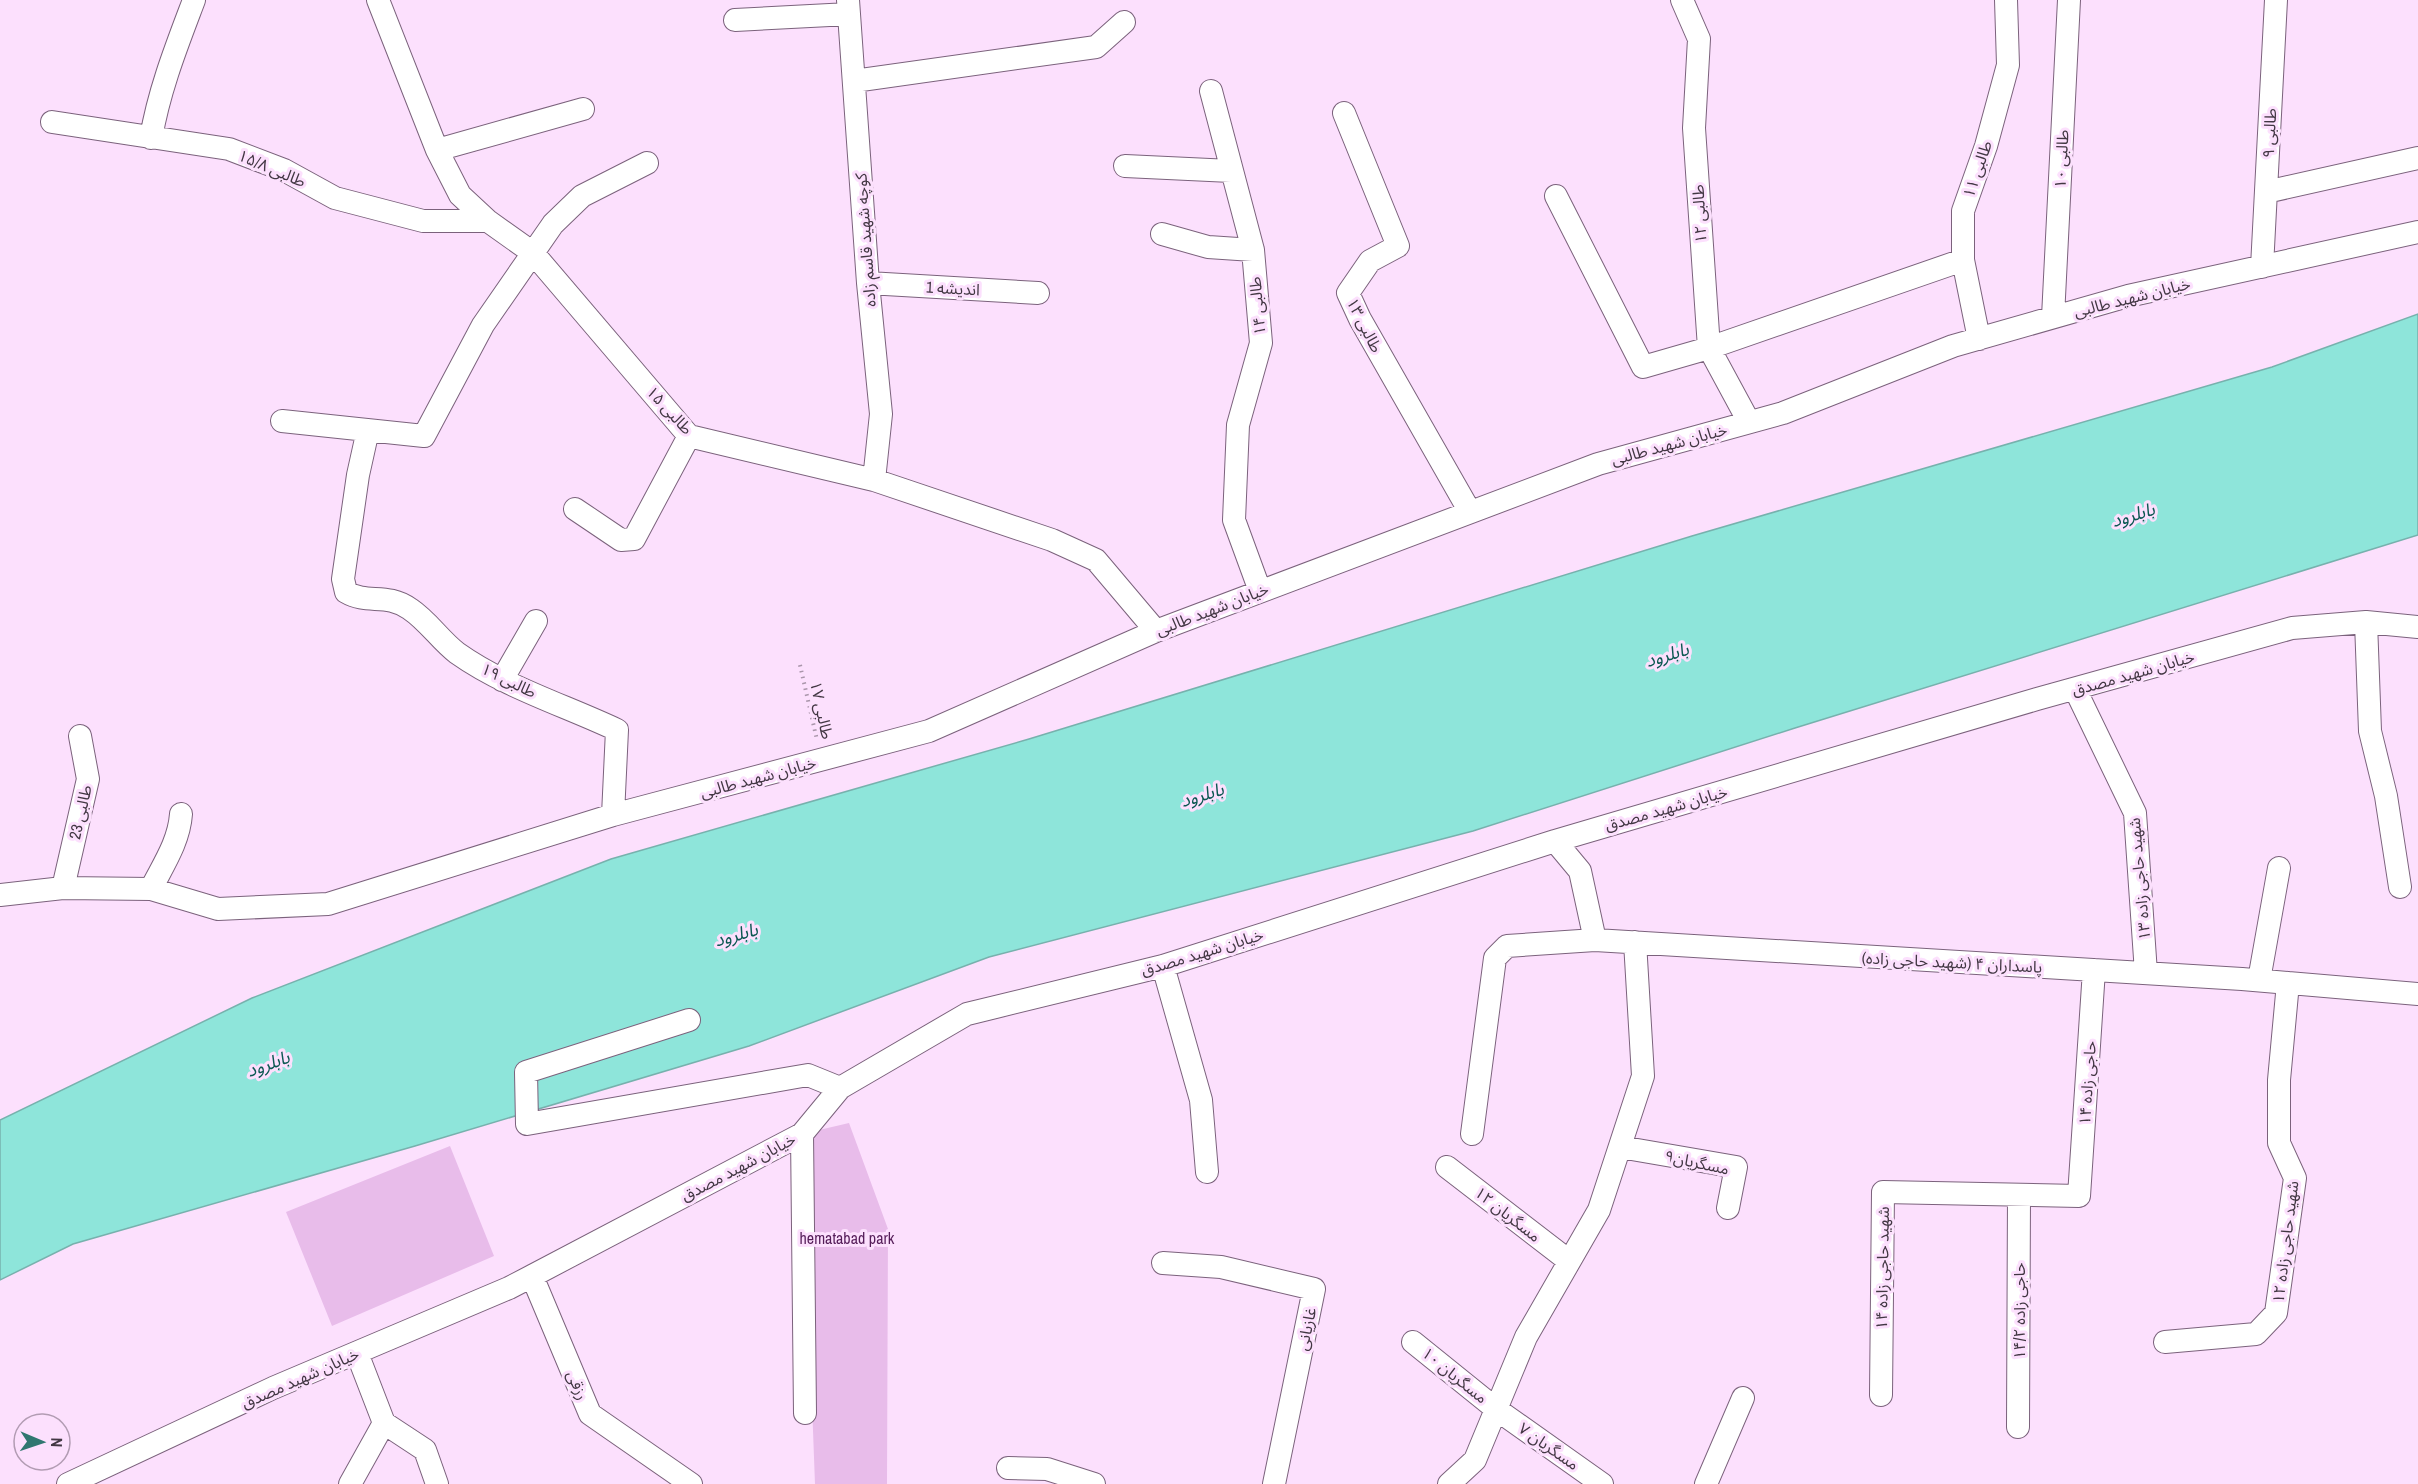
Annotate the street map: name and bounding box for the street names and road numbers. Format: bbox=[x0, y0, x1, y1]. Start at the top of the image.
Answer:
street label: طالبی ۹ bbox=[2257, 107, 2281, 158]
street label: طالبی ۱۰ bbox=[2048, 129, 2074, 189]
street label: طالبی ۱۱ bbox=[1957, 137, 1997, 200]
street label: طالبی ۱۵/۸ bbox=[235, 144, 309, 192]
street label: کوچه شهید قاسم زاده bbox=[849, 172, 883, 308]
street label: طالبی ۱۲ bbox=[1686, 184, 1712, 244]
street label: خیابان شهید طالبی bbox=[2071, 272, 2193, 322]
street label: اندیشه 1 bbox=[926, 276, 980, 300]
street label: طالبی ۱۴ bbox=[1243, 276, 1271, 336]
street label: طالبی ۱۳ bbox=[1342, 294, 1388, 356]
street label: طالبی ۱۵ bbox=[642, 381, 698, 439]
street label: خیابان شهید طالبی bbox=[1609, 418, 1729, 470]
street label: خیابان شهید طالبی bbox=[1152, 577, 1272, 641]
street label: خیابان شهید مصدق bbox=[2069, 645, 2197, 701]
street label: طالبی ۱۹ bbox=[478, 657, 540, 703]
street label: طالبی ۱۷ bbox=[805, 679, 839, 741]
street label: خیابان شهید طالبی bbox=[698, 751, 818, 803]
street label: خیابان شهید مصدق bbox=[1602, 780, 1730, 836]
street label: طالبی 23 bbox=[63, 782, 97, 841]
street label: شهید حاجی زاده ۱۳ bbox=[2123, 817, 2155, 941]
street label: خیابان شهید مصدق bbox=[1138, 923, 1266, 981]
street label: پاسداران ۴ (شهید حاجی زاده) bbox=[1861, 946, 2043, 978]
street label: حاجی زاده ۱۴ bbox=[2073, 1040, 2101, 1126]
street label: خیابان شهید مصدق bbox=[677, 1128, 799, 1206]
street label: مسگریان۹ bbox=[1663, 1144, 1731, 1180]
street label: شهید حاجی زاده ۱۲ bbox=[2267, 1180, 2303, 1304]
street label: مسگریان ۱۲ bbox=[1470, 1181, 1546, 1247]
street label: شهید حاجی زاده ۱۴ bbox=[1870, 1206, 1894, 1330]
street label: حاجی زاده ۱۴/۲ bbox=[2008, 1262, 2030, 1360]
street label: غازیانی bbox=[1291, 1305, 1321, 1353]
street label: خیابان شهید مصدق bbox=[238, 1342, 362, 1414]
street label: مسگریان ۱۰ bbox=[1418, 1342, 1492, 1408]
street label: رزقی bbox=[562, 1367, 594, 1403]
street label: مسگریان ۷ bbox=[1514, 1417, 1584, 1475]

